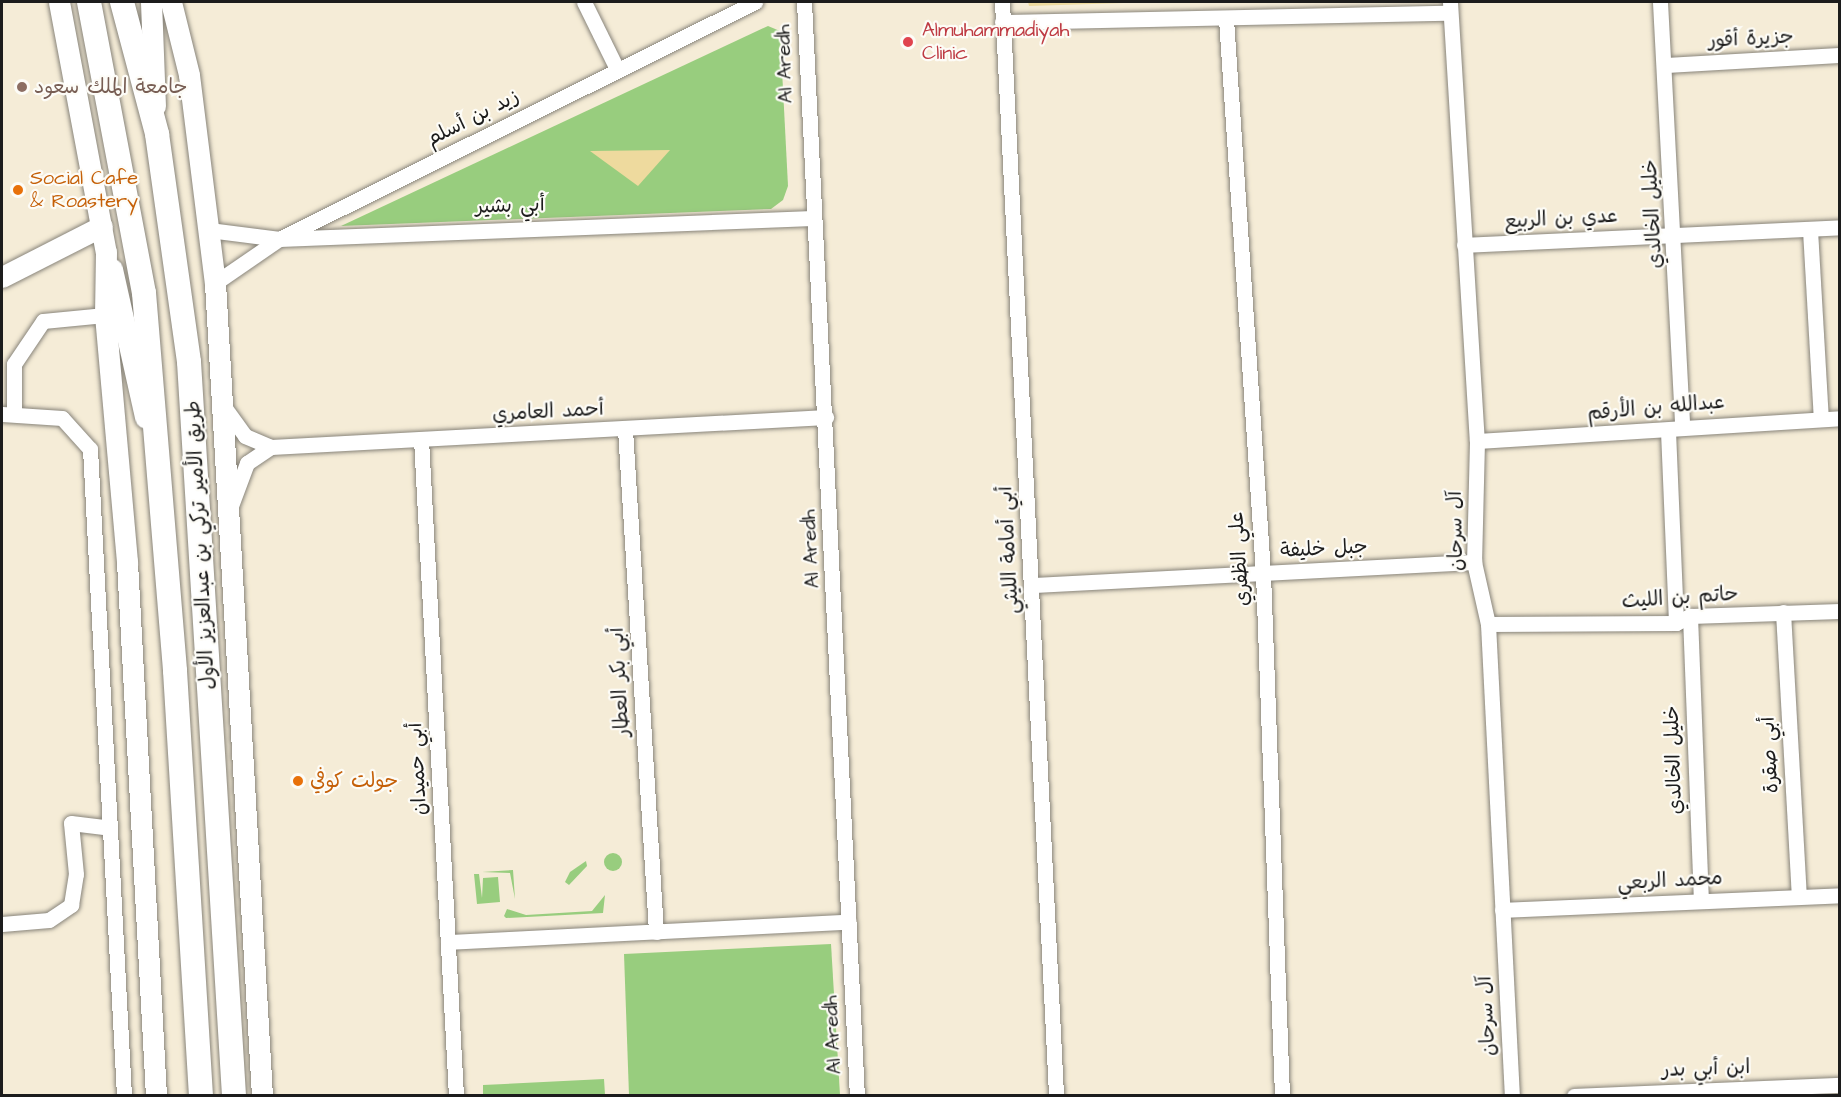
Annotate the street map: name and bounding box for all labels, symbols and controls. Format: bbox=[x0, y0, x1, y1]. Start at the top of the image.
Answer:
place label: Almuhammadiyah Clinic bbox=[922, 19, 1069, 66]
street label: Al Aredh bbox=[772, 24, 798, 104]
street label: جزيرة أقور bbox=[1708, 25, 1794, 53]
marker: Almuhammadiyah Clinic bbox=[899, 33, 917, 51]
place label: جامعة الملك سعود bbox=[34, 75, 187, 99]
marker: جامعة الملك سعود bbox=[15, 80, 29, 94]
street label: زيد بن أسلم bbox=[423, 84, 523, 152]
street label: خليل الخالدي bbox=[1638, 159, 1668, 269]
place label: Social Cafe & Roastery bbox=[30, 166, 138, 213]
marker: Social Cafe & Roastery bbox=[11, 183, 25, 197]
street label: أبي بشير bbox=[475, 193, 545, 219]
street label: عدي بن الربيع bbox=[1504, 204, 1618, 234]
street label: عبدالله بن الأرقم bbox=[1586, 390, 1726, 426]
street label: أحمد العامري bbox=[492, 397, 604, 427]
street label: طريق الأمير تركي بن عبدالعزيز الأول bbox=[181, 400, 221, 690]
street label: أبي أمامة الليثي bbox=[994, 485, 1024, 615]
street label: آل سرحان bbox=[1443, 491, 1469, 571]
street label: Al Aredh bbox=[797, 509, 825, 589]
street label: علي الظفري bbox=[1225, 511, 1255, 607]
street label: جبل خليفة bbox=[1280, 535, 1368, 563]
street label: حاتم بن الليث bbox=[1621, 582, 1739, 614]
street label: أبي بكر العطار bbox=[605, 627, 635, 737]
street label: خليل الخالدي bbox=[1660, 705, 1688, 815]
street label: أبي صقرة bbox=[1756, 716, 1784, 794]
street label: أبي حميدان bbox=[404, 722, 432, 816]
place label: جولت كوفي bbox=[310, 769, 398, 793]
marker: جولت كوفي bbox=[291, 774, 305, 788]
street label: محمد الربعي bbox=[1617, 866, 1723, 896]
street label: آل سرحان bbox=[1473, 975, 1501, 1057]
street label: Al Aredh bbox=[819, 995, 847, 1075]
street label: ابن أبي بدر bbox=[1661, 1055, 1751, 1083]

